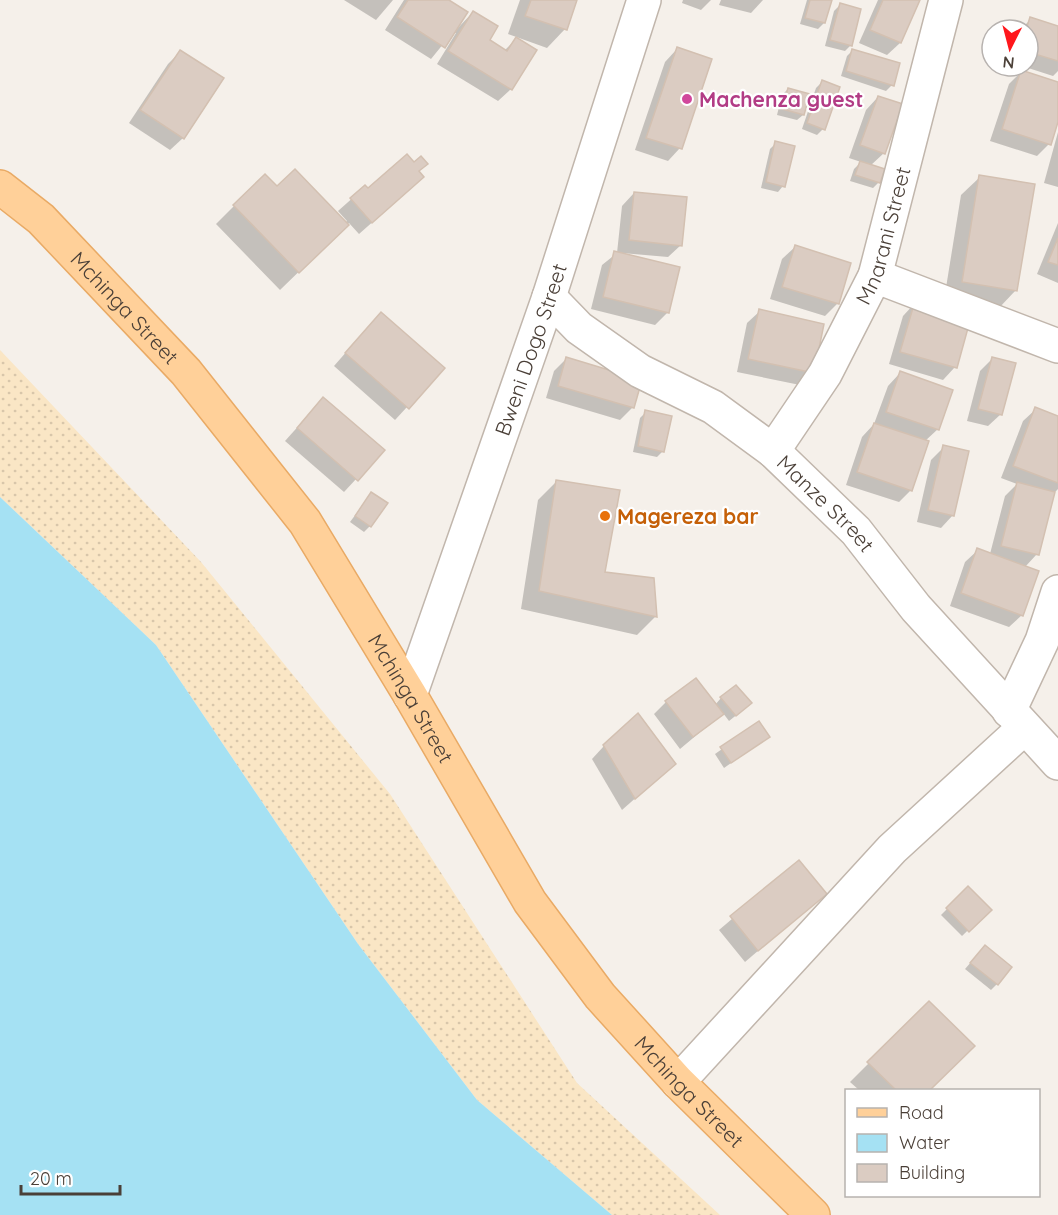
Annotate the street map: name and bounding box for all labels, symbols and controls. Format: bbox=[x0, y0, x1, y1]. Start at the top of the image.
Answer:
north arrow bbox=[980, 18, 1040, 78]
text: N bbox=[1002, 52, 1015, 73]
place label: Machenza guest bbox=[699, 86, 863, 112]
marker: Machenza guest bbox=[680, 92, 694, 106]
street label: Mnarani Street bbox=[850, 164, 916, 309]
street label: Mchinga Street bbox=[65, 246, 184, 369]
street label: Bweni Dogo Street bbox=[489, 260, 572, 439]
street label: Manze Street bbox=[772, 449, 880, 557]
place label: Magereza bar bbox=[617, 503, 759, 529]
marker: Magereza bar bbox=[598, 509, 612, 523]
street label: Mchinga Street bbox=[363, 629, 459, 767]
street label: Mchinga Street bbox=[629, 1030, 750, 1153]
legend bbox=[845, 1089, 1040, 1197]
text: Road bbox=[899, 1101, 944, 1124]
text: Water bbox=[899, 1131, 950, 1154]
scale bar bbox=[21, 1158, 120, 1196]
text: Building bbox=[899, 1161, 965, 1184]
text: 20 m bbox=[30, 1167, 72, 1190]

